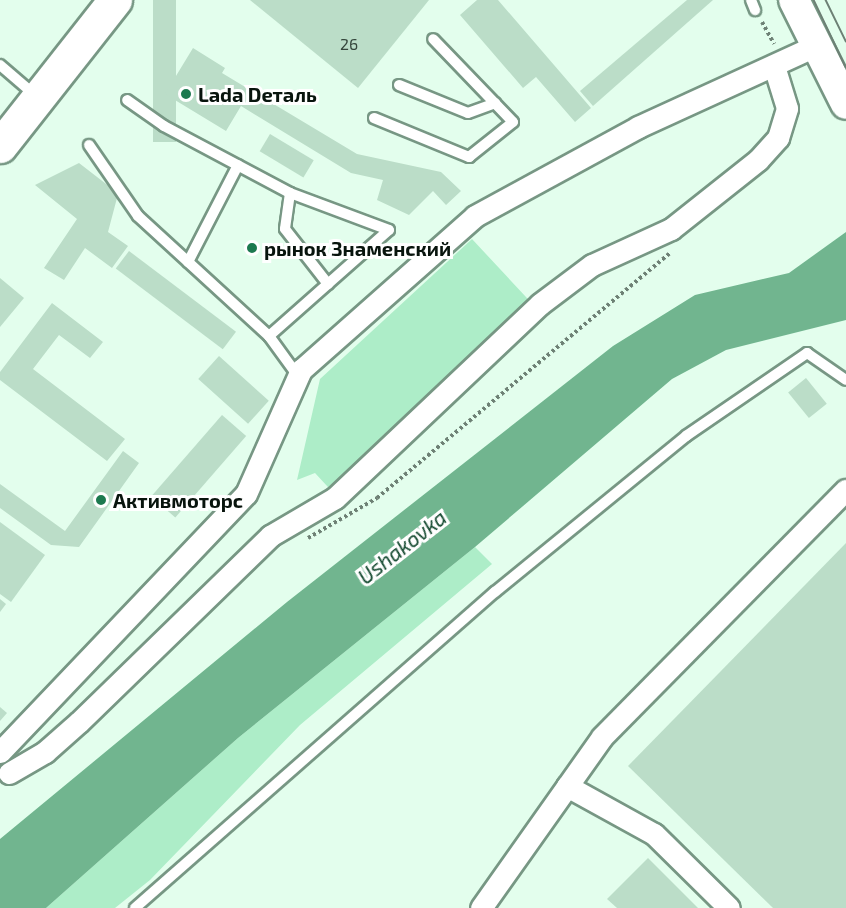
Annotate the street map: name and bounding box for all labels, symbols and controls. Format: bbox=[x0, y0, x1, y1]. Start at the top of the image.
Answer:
house number: 26 bbox=[340, 34, 358, 54]
place label: Lada Dеталь bbox=[198, 82, 317, 106]
marker: Lada Dеталь bbox=[179, 87, 193, 101]
place label: рынок Знаменский bbox=[264, 236, 451, 260]
marker: рынок Знаменский bbox=[245, 241, 259, 255]
place label: Активмоторс bbox=[113, 488, 243, 512]
marker: Активмоторс bbox=[94, 493, 108, 507]
water label: Ushakovka bbox=[353, 505, 451, 589]

